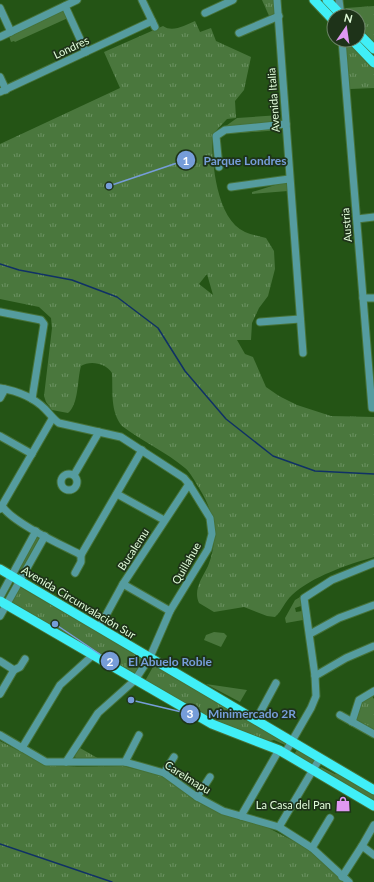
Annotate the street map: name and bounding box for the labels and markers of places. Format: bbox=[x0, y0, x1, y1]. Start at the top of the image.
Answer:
callout: Parque Londres bbox=[176, 148, 295, 172]
callout: El Abuelo Roble bbox=[100, 649, 220, 673]
callout: Minimercado 2R bbox=[180, 702, 304, 726]
shop icon: La Casa del Pan bbox=[334, 795, 352, 813]
place label: La Casa del Pan bbox=[256, 798, 331, 811]

